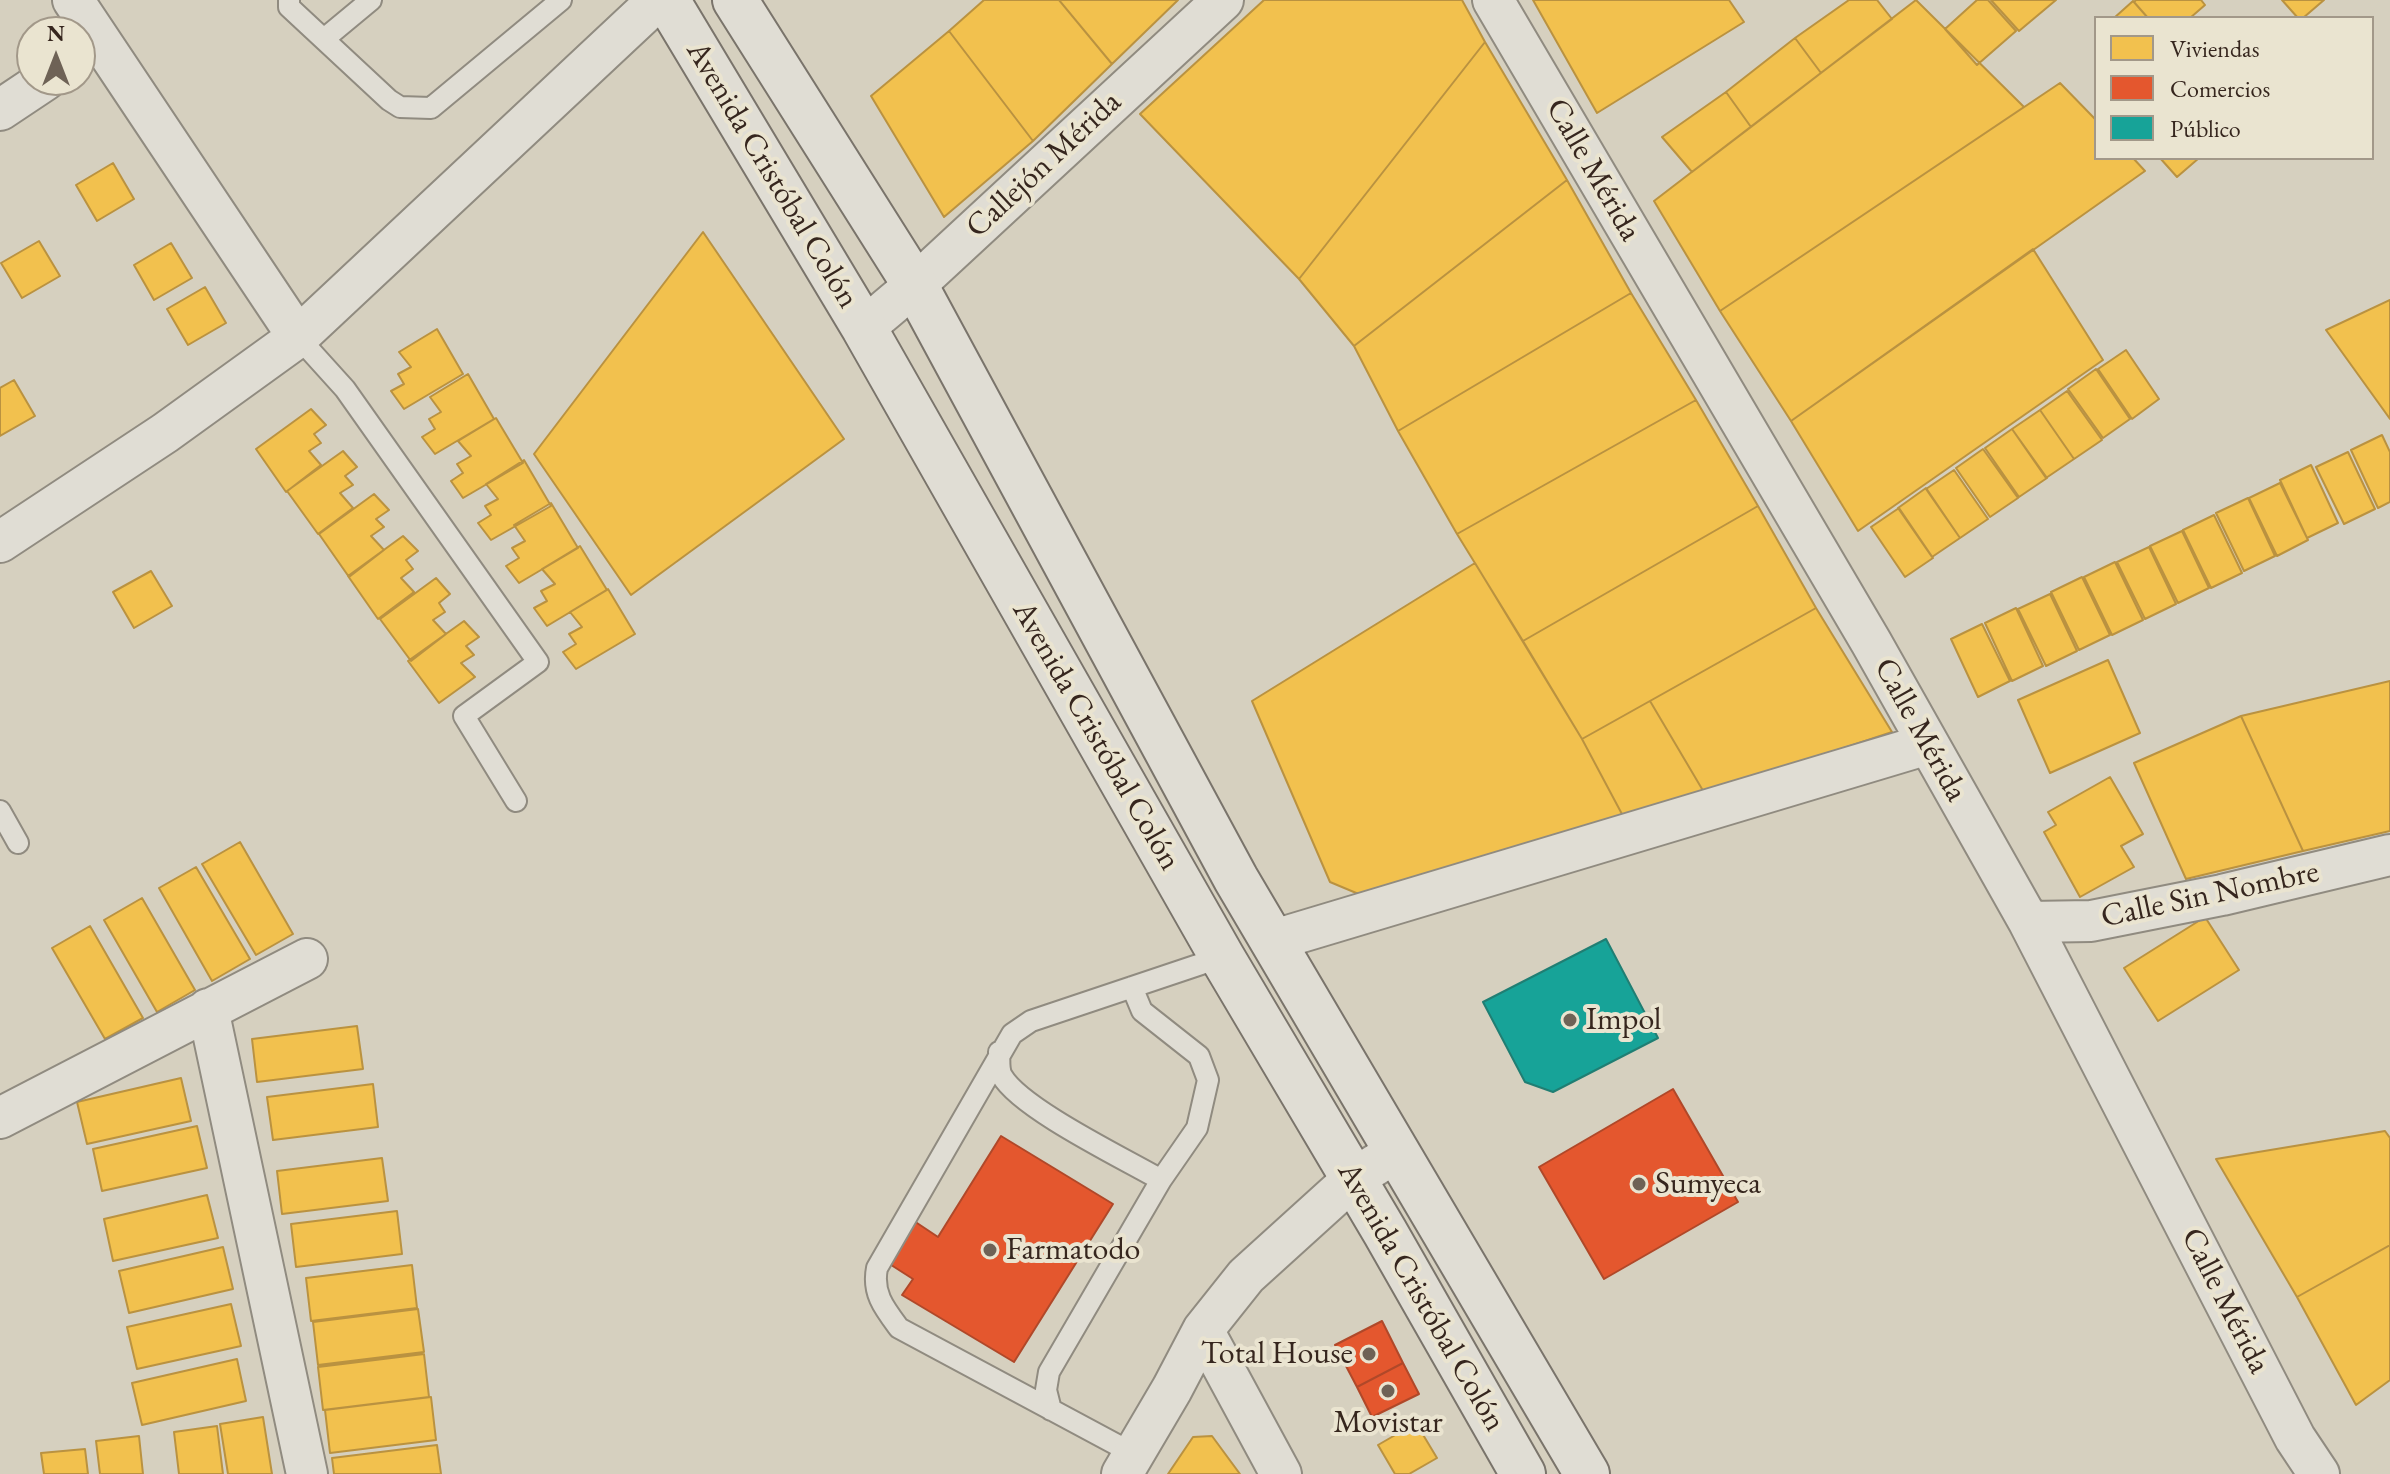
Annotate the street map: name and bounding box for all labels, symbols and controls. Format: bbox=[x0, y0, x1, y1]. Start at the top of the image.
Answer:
north arrow bbox=[16, 16, 96, 96]
legend bbox=[2094, 16, 2374, 160]
text: N bbox=[47, 19, 65, 48]
text: Viviendas bbox=[2170, 33, 2259, 64]
street label: Avenida Cristóbal Colón bbox=[677, 35, 867, 315]
text: Comercios bbox=[2170, 73, 2270, 104]
street label: Callejón Mérida bbox=[959, 83, 1129, 247]
street label: Calle Mérida bbox=[1537, 92, 1649, 248]
text: Público bbox=[2170, 113, 2241, 144]
street label: Avenida Cristóbal Colón bbox=[1003, 595, 1189, 877]
street label: Calle Mérida bbox=[1865, 652, 1975, 808]
street label: Calle Sin Nombre bbox=[2098, 853, 2322, 937]
place label: Impol bbox=[1586, 1001, 1661, 1039]
marker: Impol bbox=[1561, 1011, 1579, 1029]
street label: Avenida Cristóbal Colón bbox=[1328, 1156, 1514, 1438]
place label: Sumyeca bbox=[1655, 1165, 1761, 1203]
marker: Sumyeca bbox=[1630, 1175, 1648, 1193]
street label: Calle Mérida bbox=[2172, 1222, 2278, 1380]
place label: Farmatodo bbox=[1006, 1231, 1140, 1269]
marker: Farmatodo bbox=[981, 1241, 999, 1259]
place label: Total House bbox=[1201, 1335, 1353, 1373]
marker: Total House bbox=[1360, 1345, 1378, 1363]
marker: Movistar bbox=[1379, 1382, 1397, 1400]
place label: Movistar bbox=[1333, 1404, 1443, 1442]

